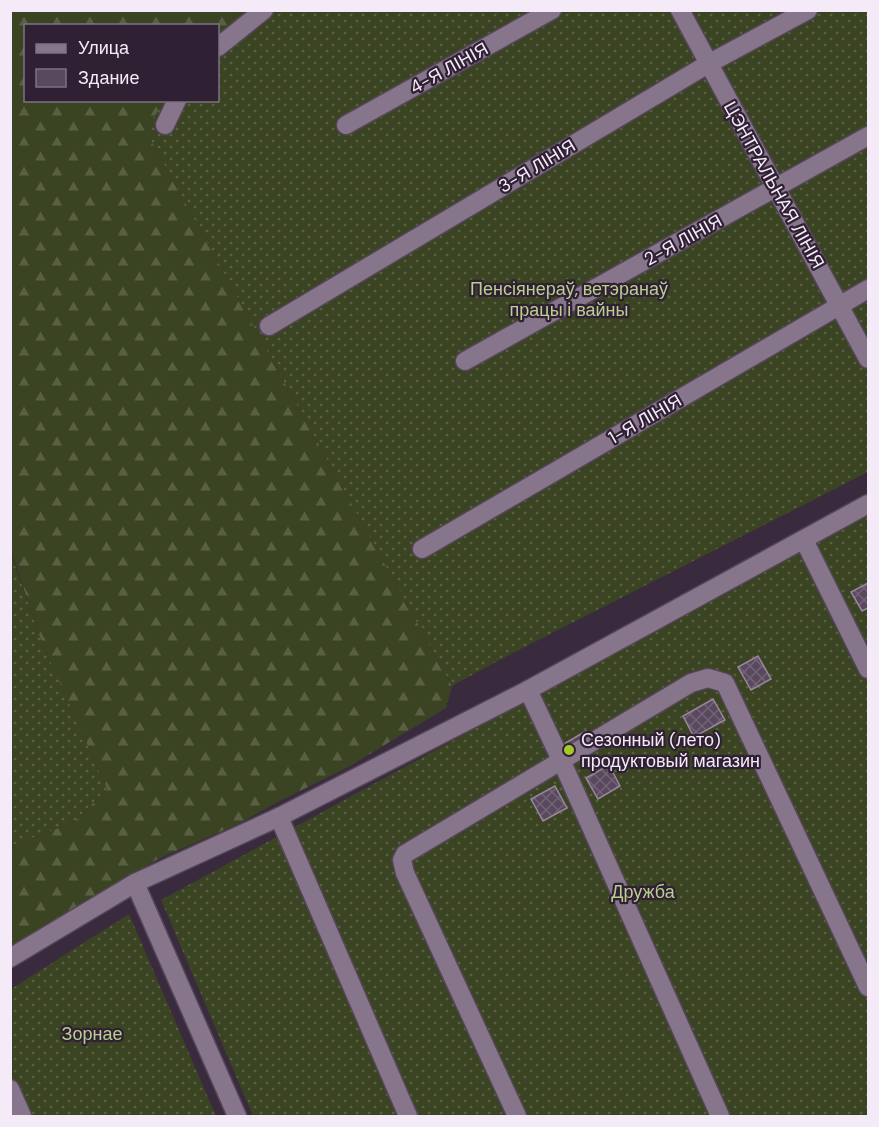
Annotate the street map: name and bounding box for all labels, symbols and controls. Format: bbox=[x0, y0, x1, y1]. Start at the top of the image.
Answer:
legend bbox=[24, 24, 219, 102]
text: Улица bbox=[78, 36, 130, 60]
street label: 4-Я ЛІНІЯ bbox=[405, 37, 493, 99]
text: Здание bbox=[78, 66, 139, 90]
street label: ЦЭНТРАЛЬНАЯ ЛІНІЯ bbox=[718, 97, 830, 273]
street label: 3-Я ЛІНІЯ bbox=[494, 134, 580, 198]
street label: 2-Я ЛІНІЯ bbox=[640, 209, 726, 271]
park label: Пенсіянераў, ветэранаў працы і вайны bbox=[470, 277, 668, 322]
street label: 1-Я ЛІНІЯ bbox=[604, 388, 686, 450]
place label: Сезонный (лето) продуктовый магазин bbox=[581, 728, 760, 773]
marker: Сезонный (лето) продуктовый магазин bbox=[562, 743, 576, 757]
park label: Дружба bbox=[611, 880, 676, 904]
park label: Зорнае bbox=[62, 1022, 122, 1046]

